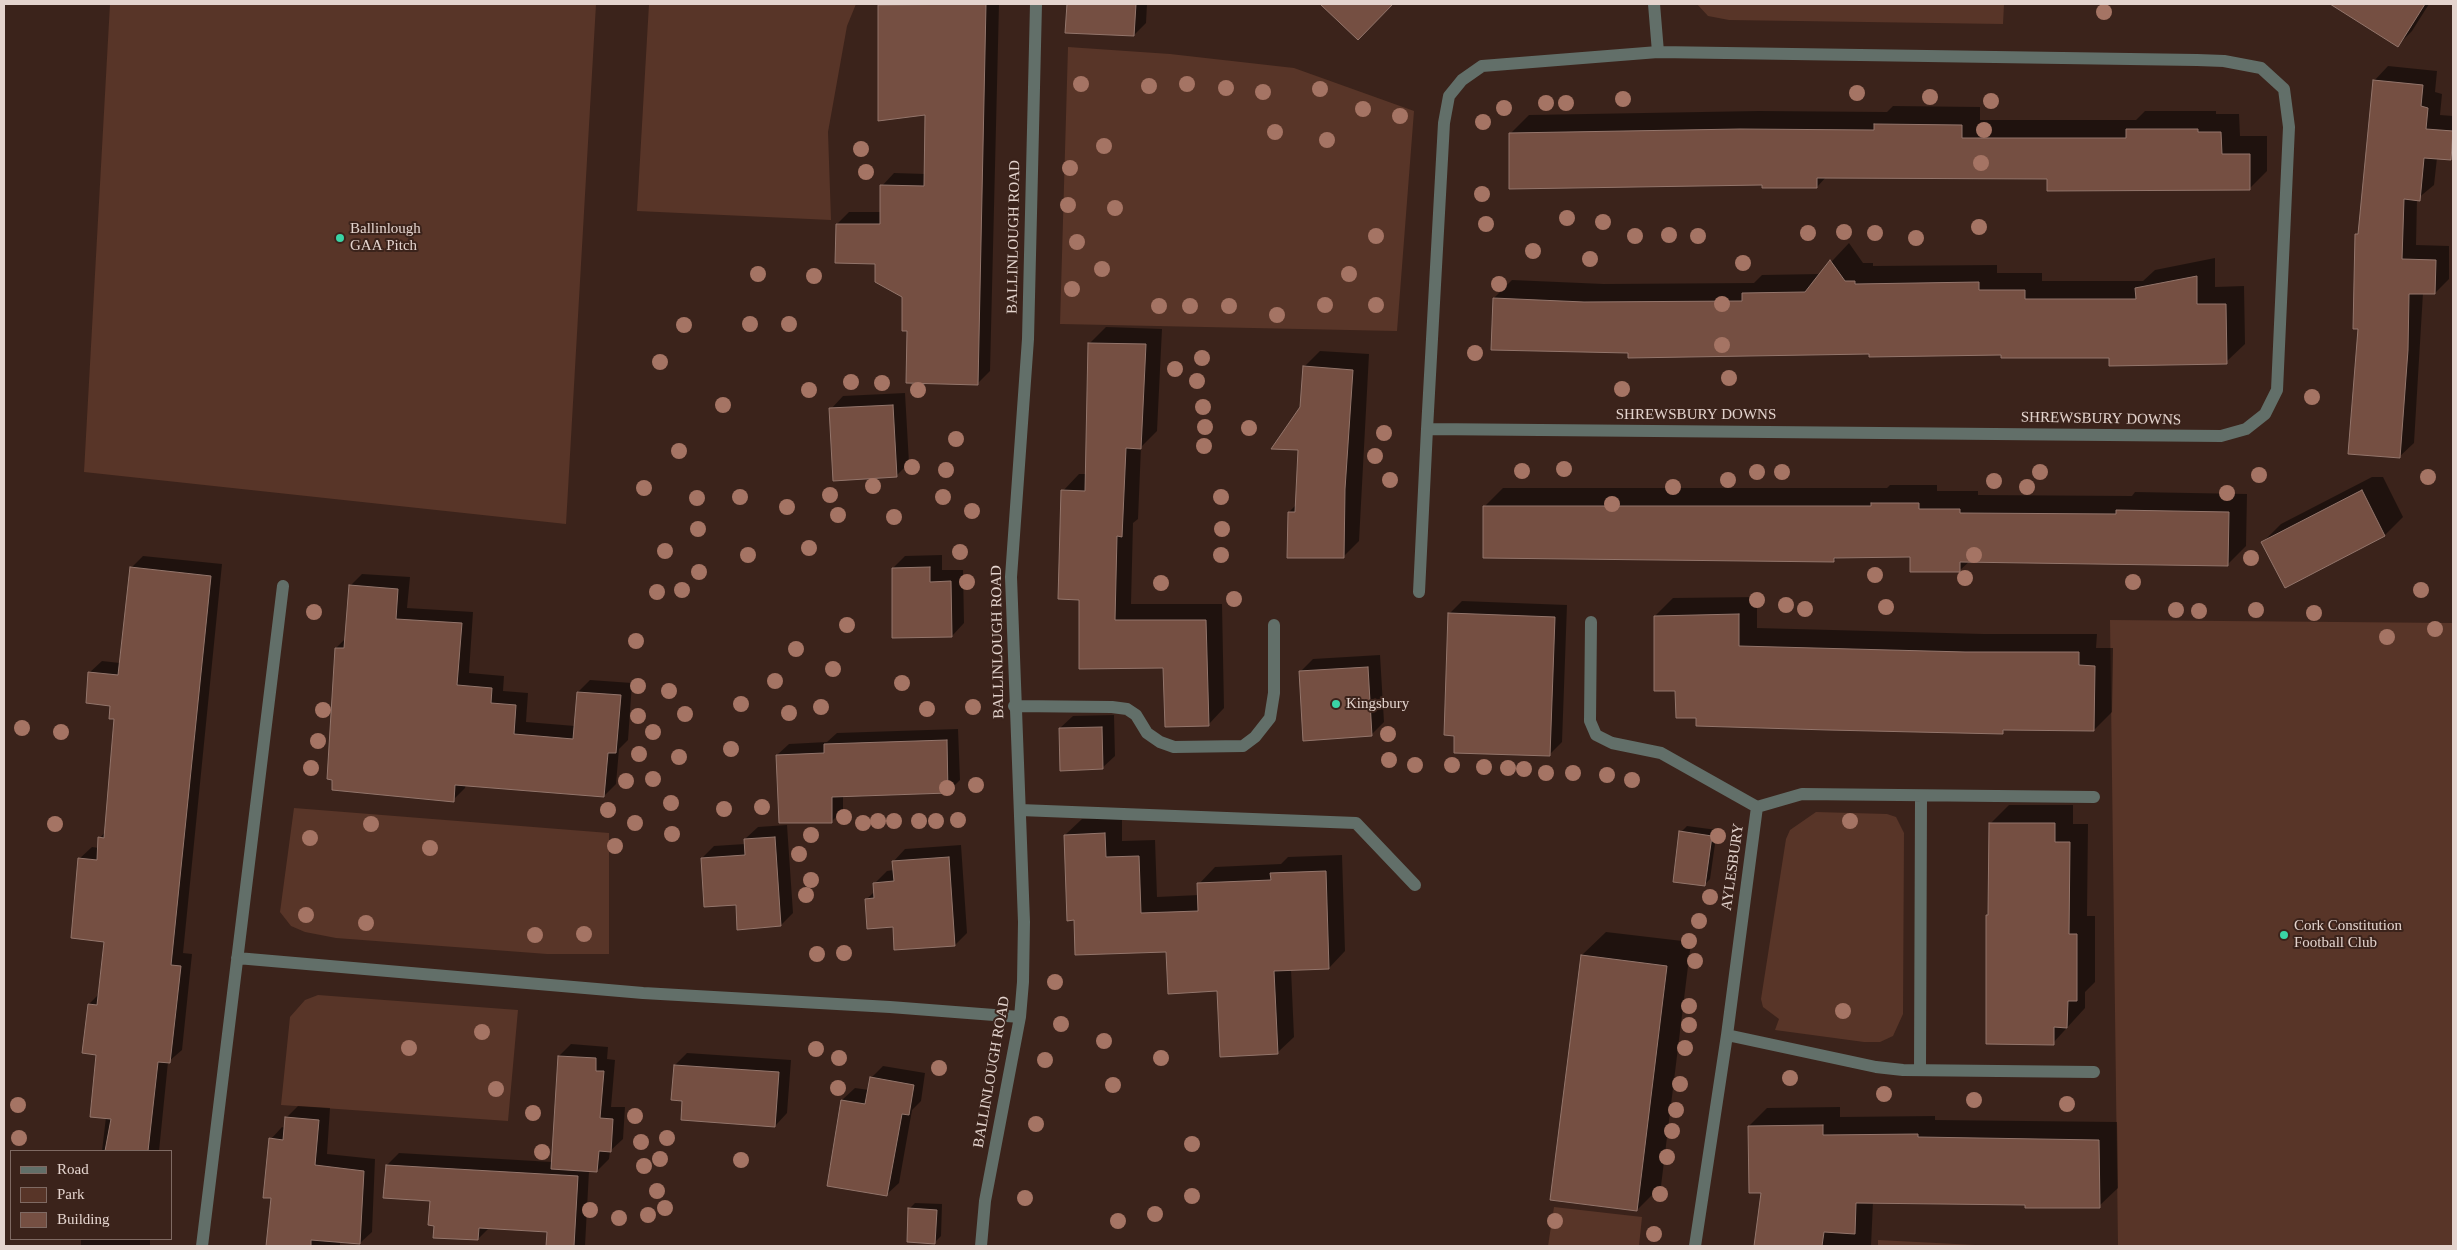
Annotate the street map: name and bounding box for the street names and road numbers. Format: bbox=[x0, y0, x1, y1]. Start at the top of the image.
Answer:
street label: BALLINLOUGH ROAD bbox=[1004, 160, 1024, 314]
street label: SHREWSBURY DOWNS bbox=[1616, 406, 1776, 424]
street label: SHREWSBURY DOWNS bbox=[2021, 409, 2181, 429]
street label: BALLINLOUGH ROAD bbox=[988, 565, 1008, 719]
street label: AYLESBURY bbox=[1718, 822, 1748, 912]
street label: BALLINLOUGH ROAD bbox=[970, 995, 1014, 1149]

